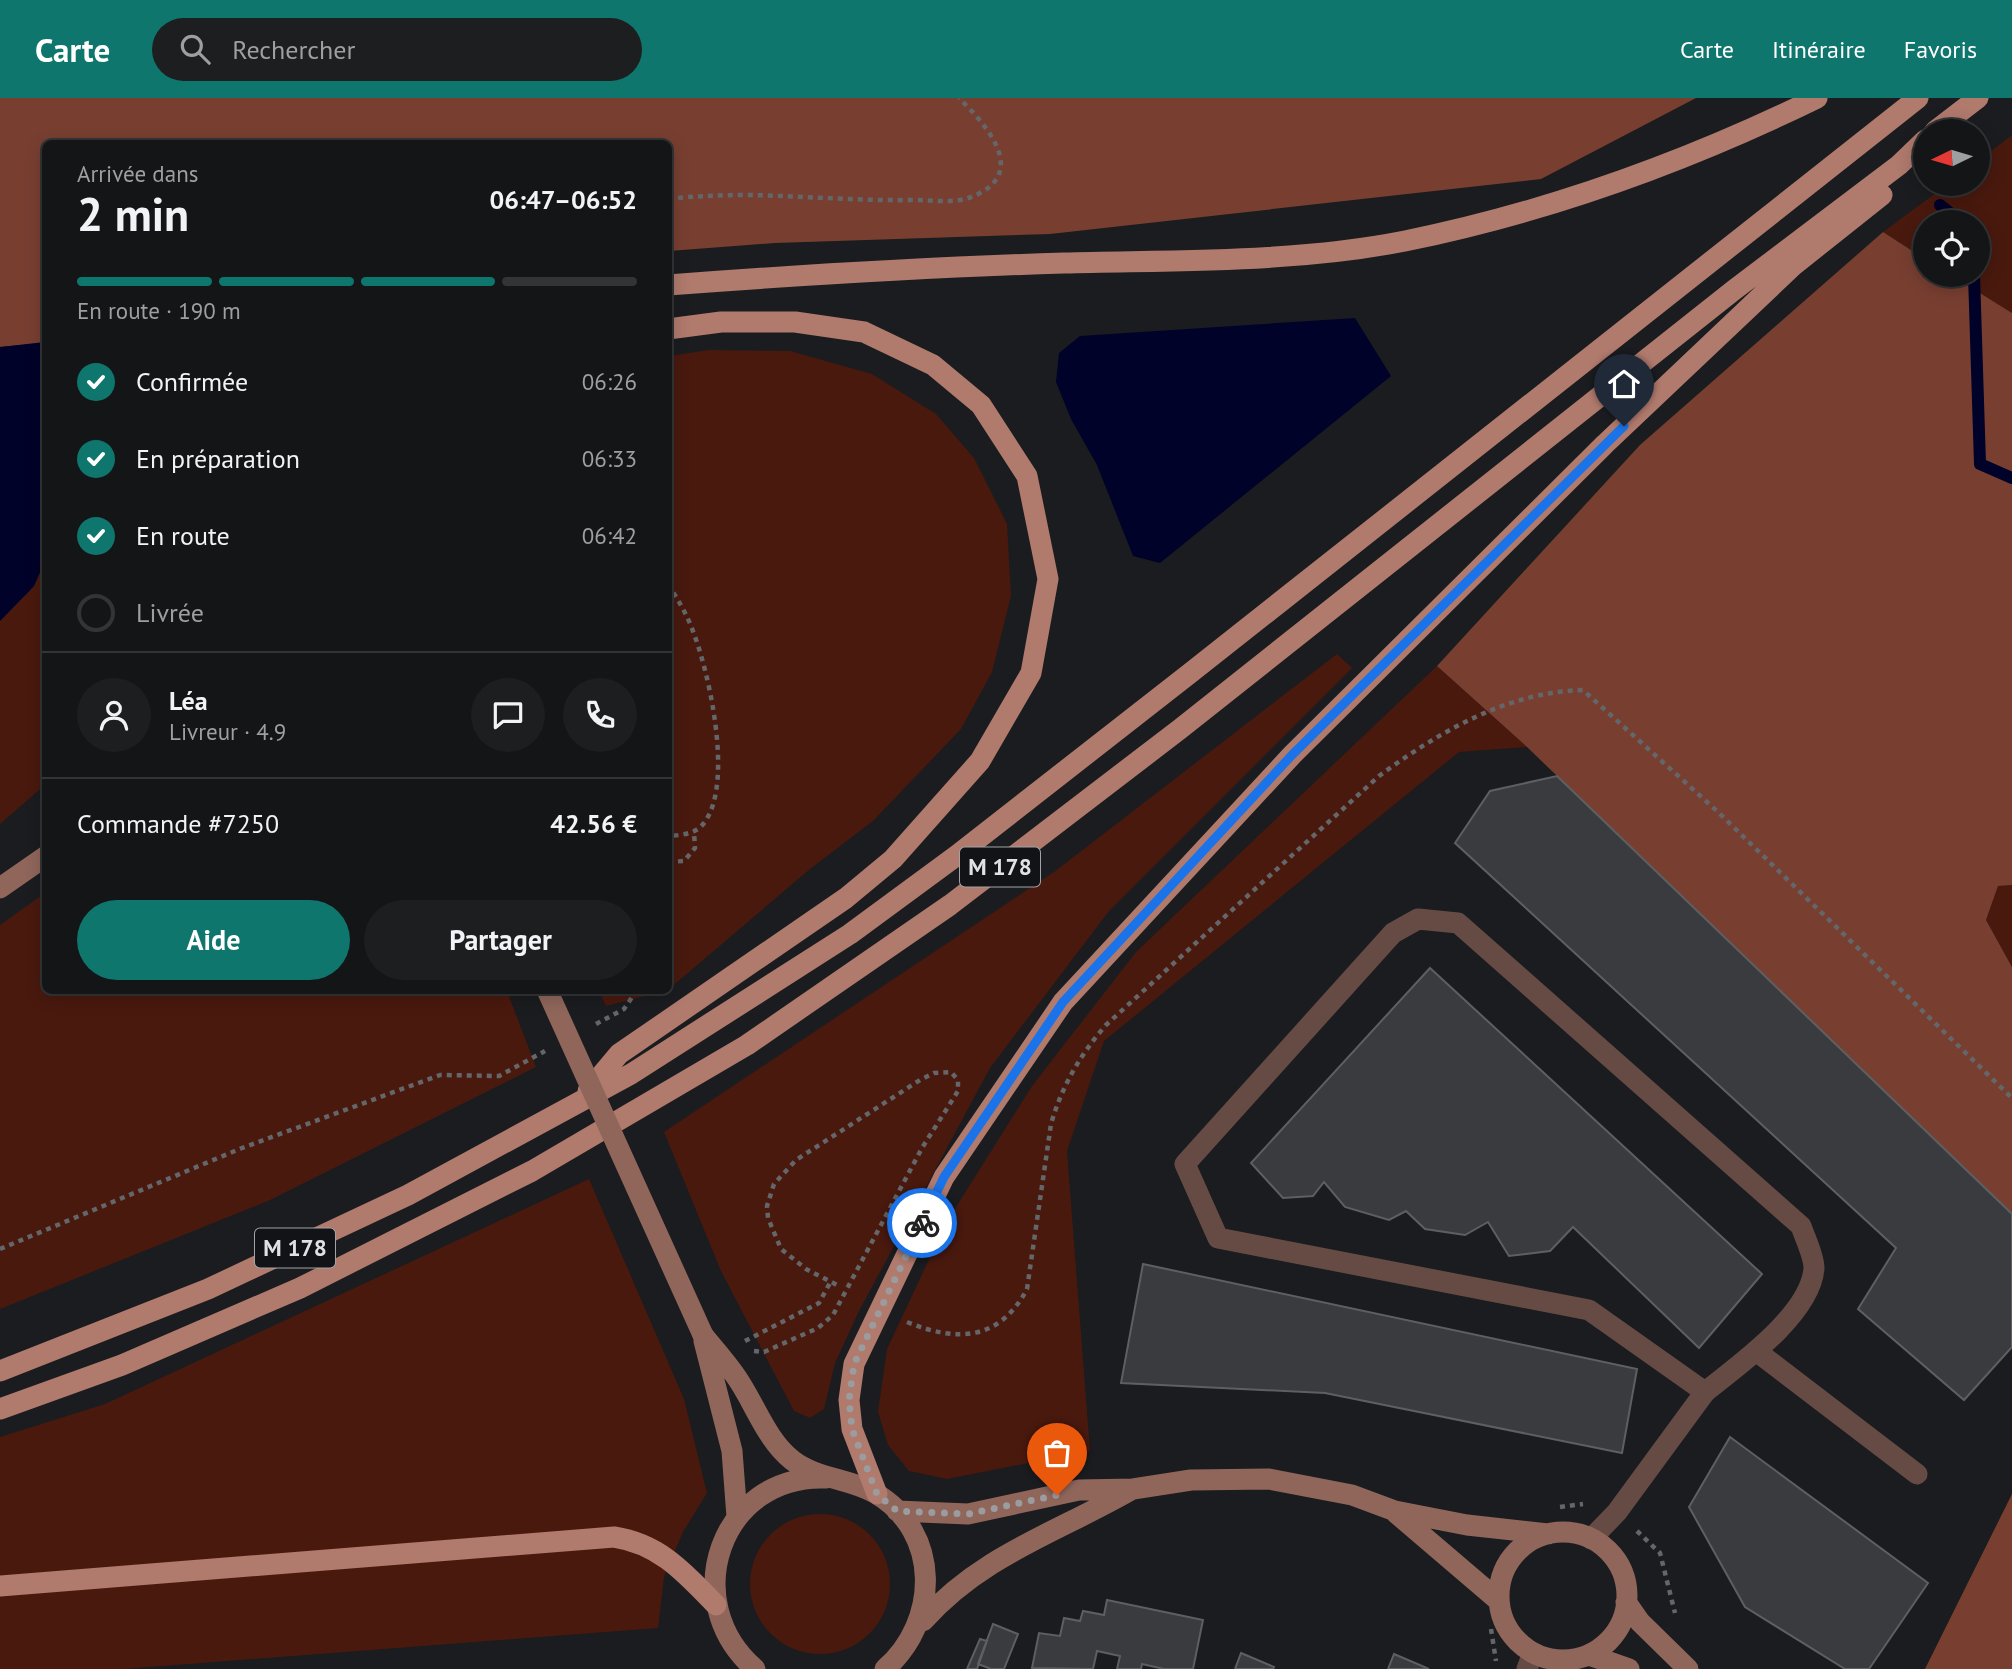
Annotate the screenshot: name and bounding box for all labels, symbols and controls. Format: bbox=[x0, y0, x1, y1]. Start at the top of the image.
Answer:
search box bbox=[152, 18, 642, 81]
text: Carte bbox=[35, 28, 110, 71]
icon: search bbox=[176, 30, 214, 68]
text: Rechercher bbox=[232, 33, 355, 66]
text: Carte bbox=[1680, 34, 1734, 65]
text: Itinéraire bbox=[1772, 34, 1866, 65]
text: Favoris bbox=[1904, 34, 1977, 65]
north arrow bbox=[1913, 119, 1990, 196]
map controls bbox=[1913, 119, 1990, 287]
text: Arrivée dans bbox=[77, 159, 198, 188]
text: 06:47–06:52 bbox=[490, 183, 637, 216]
text: 2 min bbox=[77, 184, 189, 244]
button: locate bbox=[1913, 210, 1990, 287]
text: En route · 190 m bbox=[77, 296, 241, 325]
pin bbox=[1594, 354, 1654, 426]
icon: check bbox=[77, 363, 115, 401]
text: Confirmée bbox=[136, 365, 248, 398]
icon: home bbox=[1605, 365, 1643, 403]
text: 06:26 bbox=[582, 367, 637, 396]
icon: check bbox=[77, 440, 115, 478]
text: En préparation bbox=[136, 442, 300, 475]
text: 06:33 bbox=[582, 444, 637, 473]
icon: check bbox=[77, 517, 115, 555]
text: En route bbox=[136, 519, 230, 552]
text: 06:42 bbox=[582, 521, 637, 550]
text: Livrée bbox=[136, 596, 204, 629]
button: person bbox=[77, 678, 151, 752]
button: chat bbox=[471, 678, 545, 752]
button: phone bbox=[563, 678, 637, 752]
text: Léa bbox=[169, 684, 208, 717]
text: Livreur · 4.9 bbox=[169, 717, 286, 746]
text: Commande #7250 bbox=[77, 807, 279, 840]
text: 42.56 € bbox=[550, 807, 637, 840]
road number: M 178 bbox=[960, 848, 1040, 887]
button: Aide bbox=[77, 900, 350, 980]
button: Partager bbox=[364, 900, 637, 980]
courier bbox=[887, 1188, 957, 1258]
icon: bike bbox=[903, 1204, 941, 1242]
road number: M 178 bbox=[255, 1228, 335, 1268]
pin bbox=[1027, 1423, 1087, 1495]
icon: bag bbox=[1038, 1434, 1076, 1472]

